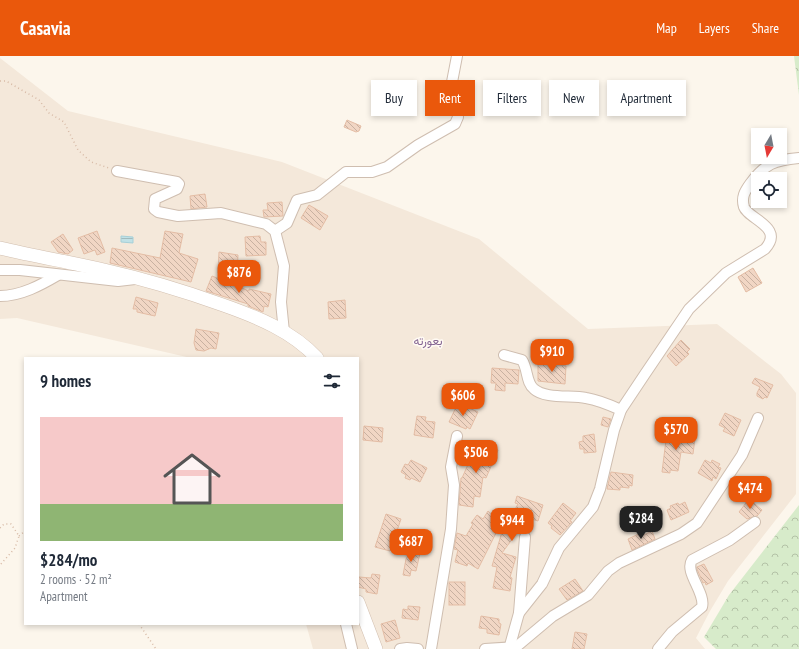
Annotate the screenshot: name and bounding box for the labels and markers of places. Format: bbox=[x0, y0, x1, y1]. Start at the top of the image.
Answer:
pin: $876 bbox=[215, 260, 263, 294]
pin: $910 bbox=[528, 339, 576, 373]
pin: $606 bbox=[439, 383, 487, 417]
pin: $570 bbox=[652, 417, 700, 451]
pin: $506 bbox=[452, 440, 500, 474]
pin: $474 bbox=[726, 476, 774, 510]
pin: $284 bbox=[617, 506, 665, 540]
pin: $944 bbox=[488, 508, 536, 542]
pin: $687 bbox=[387, 529, 435, 563]

